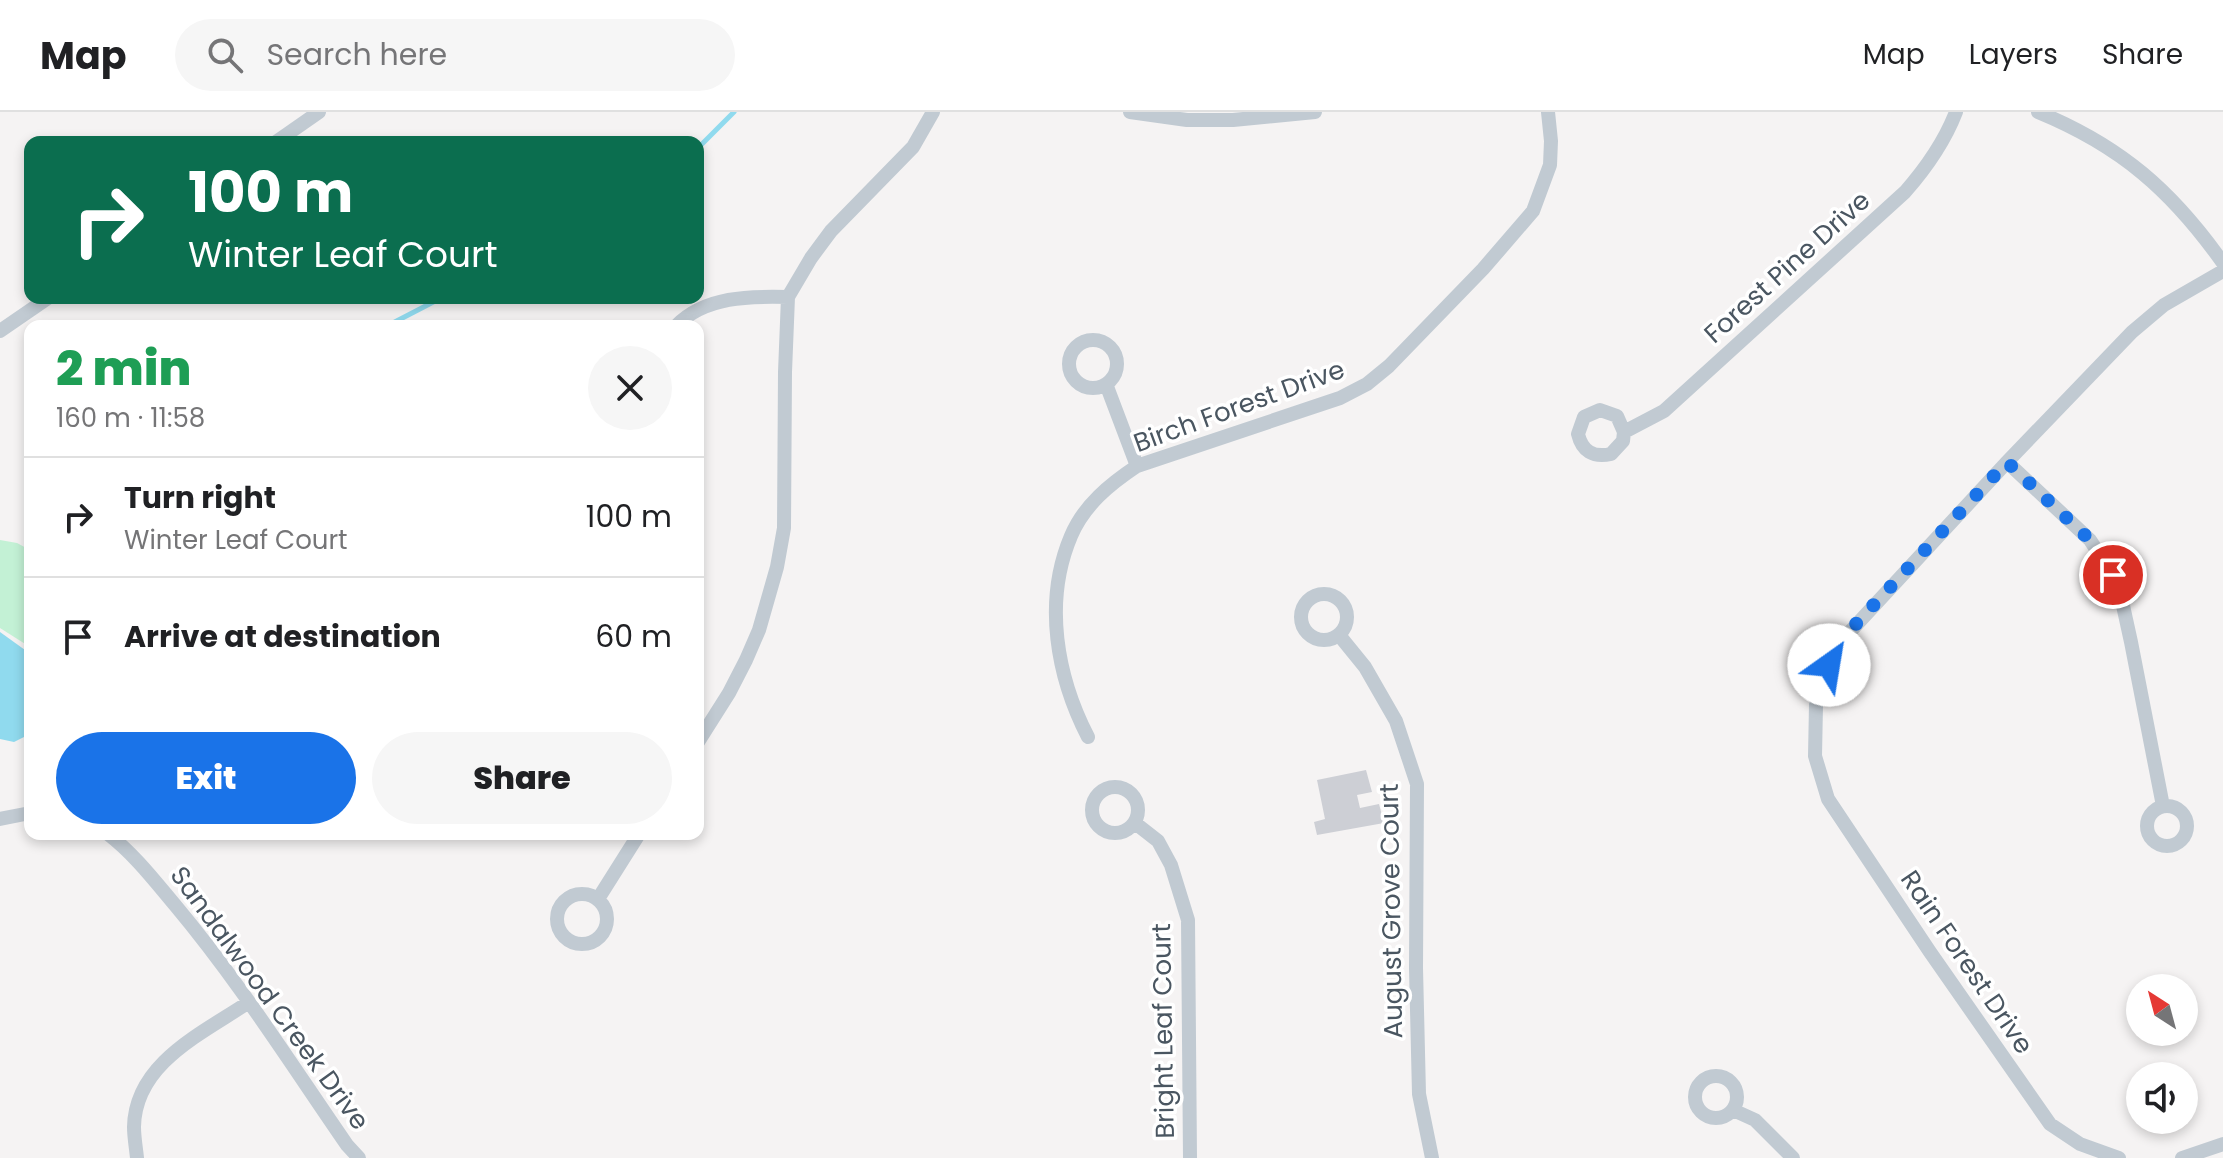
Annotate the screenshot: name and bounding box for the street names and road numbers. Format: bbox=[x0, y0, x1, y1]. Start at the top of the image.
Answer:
street label: Forest Pine Drive bbox=[1696, 183, 1878, 351]
street label: Birch Forest Drive bbox=[1128, 351, 1350, 461]
street label: August Grove Court bbox=[1371, 783, 1411, 1039]
street label: Sandalwood Creek Drive bbox=[162, 859, 378, 1137]
street label: Rain Forest Drive bbox=[1892, 863, 2042, 1061]
street label: Bright Leaf Court bbox=[1143, 923, 1183, 1139]

